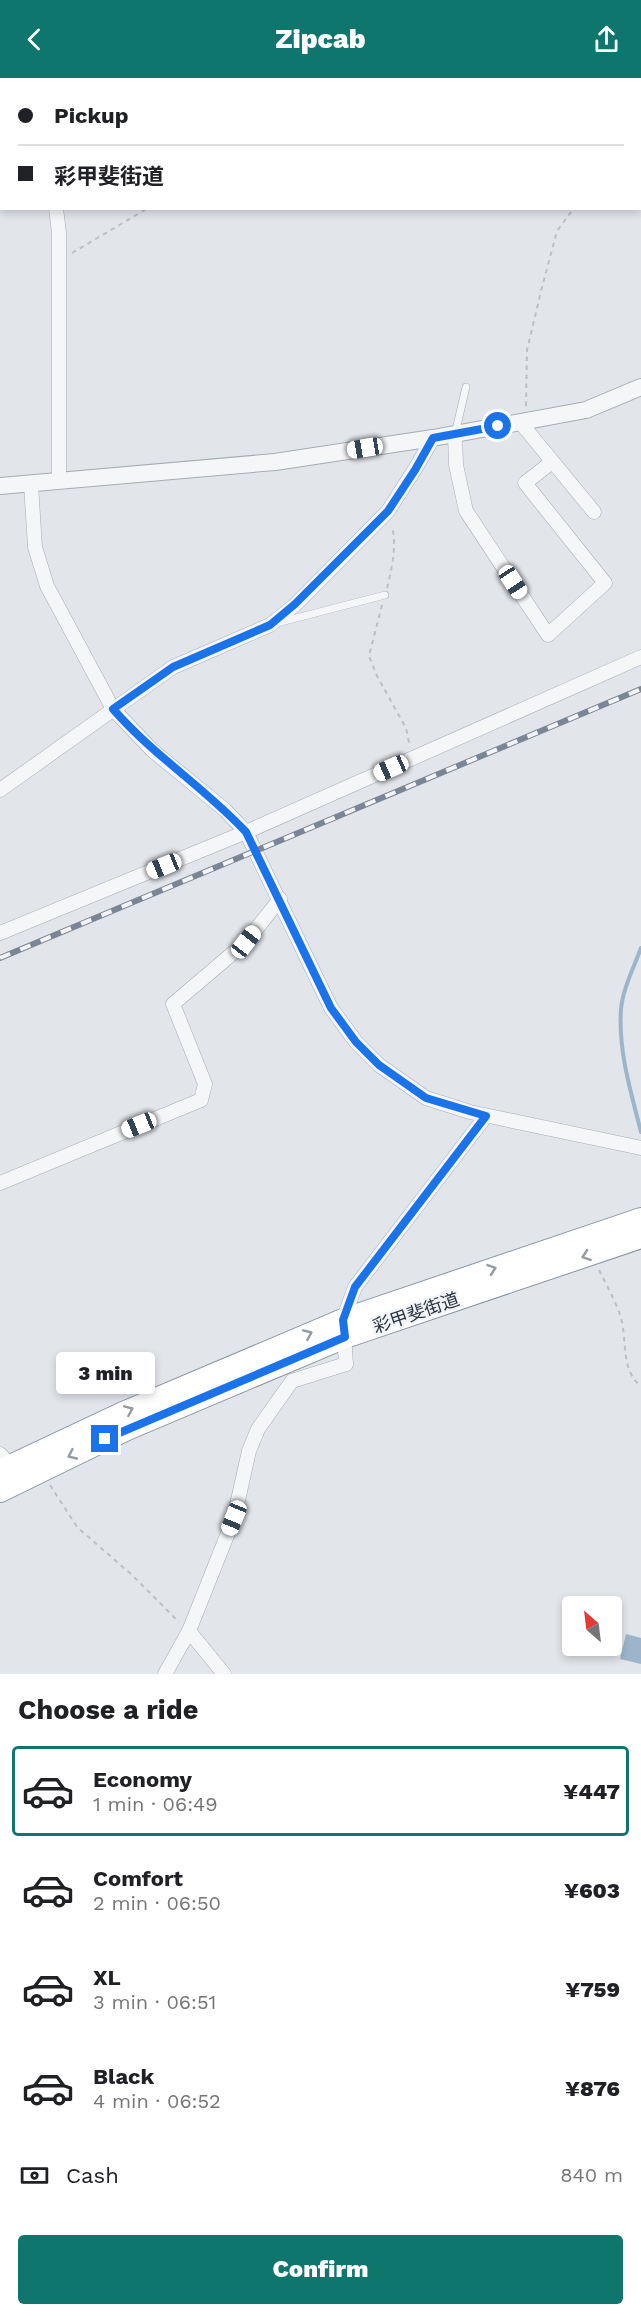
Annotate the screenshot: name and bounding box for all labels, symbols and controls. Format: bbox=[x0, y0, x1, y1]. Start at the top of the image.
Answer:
icon: back bbox=[18, 23, 51, 56]
text: Zipcab bbox=[275, 23, 366, 55]
icon: share bbox=[590, 23, 623, 56]
text: Pickup bbox=[54, 103, 129, 128]
text: 彩甲斐街道 bbox=[54, 164, 164, 189]
route start bbox=[484, 412, 511, 439]
car bbox=[346, 436, 384, 460]
car bbox=[496, 562, 530, 602]
car bbox=[371, 752, 411, 784]
car bbox=[144, 851, 184, 881]
car bbox=[228, 922, 264, 962]
car bbox=[119, 1110, 159, 1140]
one-way arrow bbox=[581, 1248, 592, 1261]
one-way arrow bbox=[486, 1264, 497, 1277]
street label: 彩甲斐街道 bbox=[370, 1288, 462, 1337]
one-way arrow bbox=[302, 1329, 313, 1341]
callout: 3 min bbox=[56, 1352, 154, 1394]
text: 3 min bbox=[78, 1361, 133, 1385]
one-way arrow bbox=[122, 1405, 133, 1417]
route end bbox=[91, 1425, 118, 1452]
one-way arrow bbox=[67, 1448, 78, 1460]
car bbox=[219, 1498, 249, 1538]
north arrow bbox=[562, 1596, 622, 1656]
map controls bbox=[562, 1596, 622, 1656]
text: Choose a ride bbox=[18, 1694, 198, 1726]
icon: car bbox=[21, 1764, 75, 1818]
text: Economy bbox=[93, 1767, 192, 1792]
text: ¥447 bbox=[563, 1779, 620, 1804]
text: 1 min · 06:49 bbox=[93, 1792, 218, 1816]
icon: car bbox=[21, 1863, 75, 1917]
text: Comfort bbox=[93, 1866, 183, 1891]
text: ¥603 bbox=[564, 1878, 620, 1903]
text: 2 min · 06:50 bbox=[93, 1891, 221, 1915]
icon: car bbox=[21, 1962, 75, 2016]
text: XL bbox=[93, 1965, 121, 1990]
text: ¥759 bbox=[565, 1977, 620, 2002]
text: 3 min · 06:51 bbox=[93, 1990, 216, 2014]
icon: car bbox=[21, 2061, 75, 2115]
text: Black bbox=[93, 2064, 154, 2089]
text: ¥876 bbox=[565, 2076, 620, 2101]
text: 4 min · 06:52 bbox=[93, 2089, 221, 2113]
icon: cash bbox=[18, 2159, 51, 2192]
text: Cash bbox=[66, 2163, 119, 2188]
text: 840 m bbox=[560, 2163, 623, 2187]
button: Confirm bbox=[18, 2235, 623, 2304]

